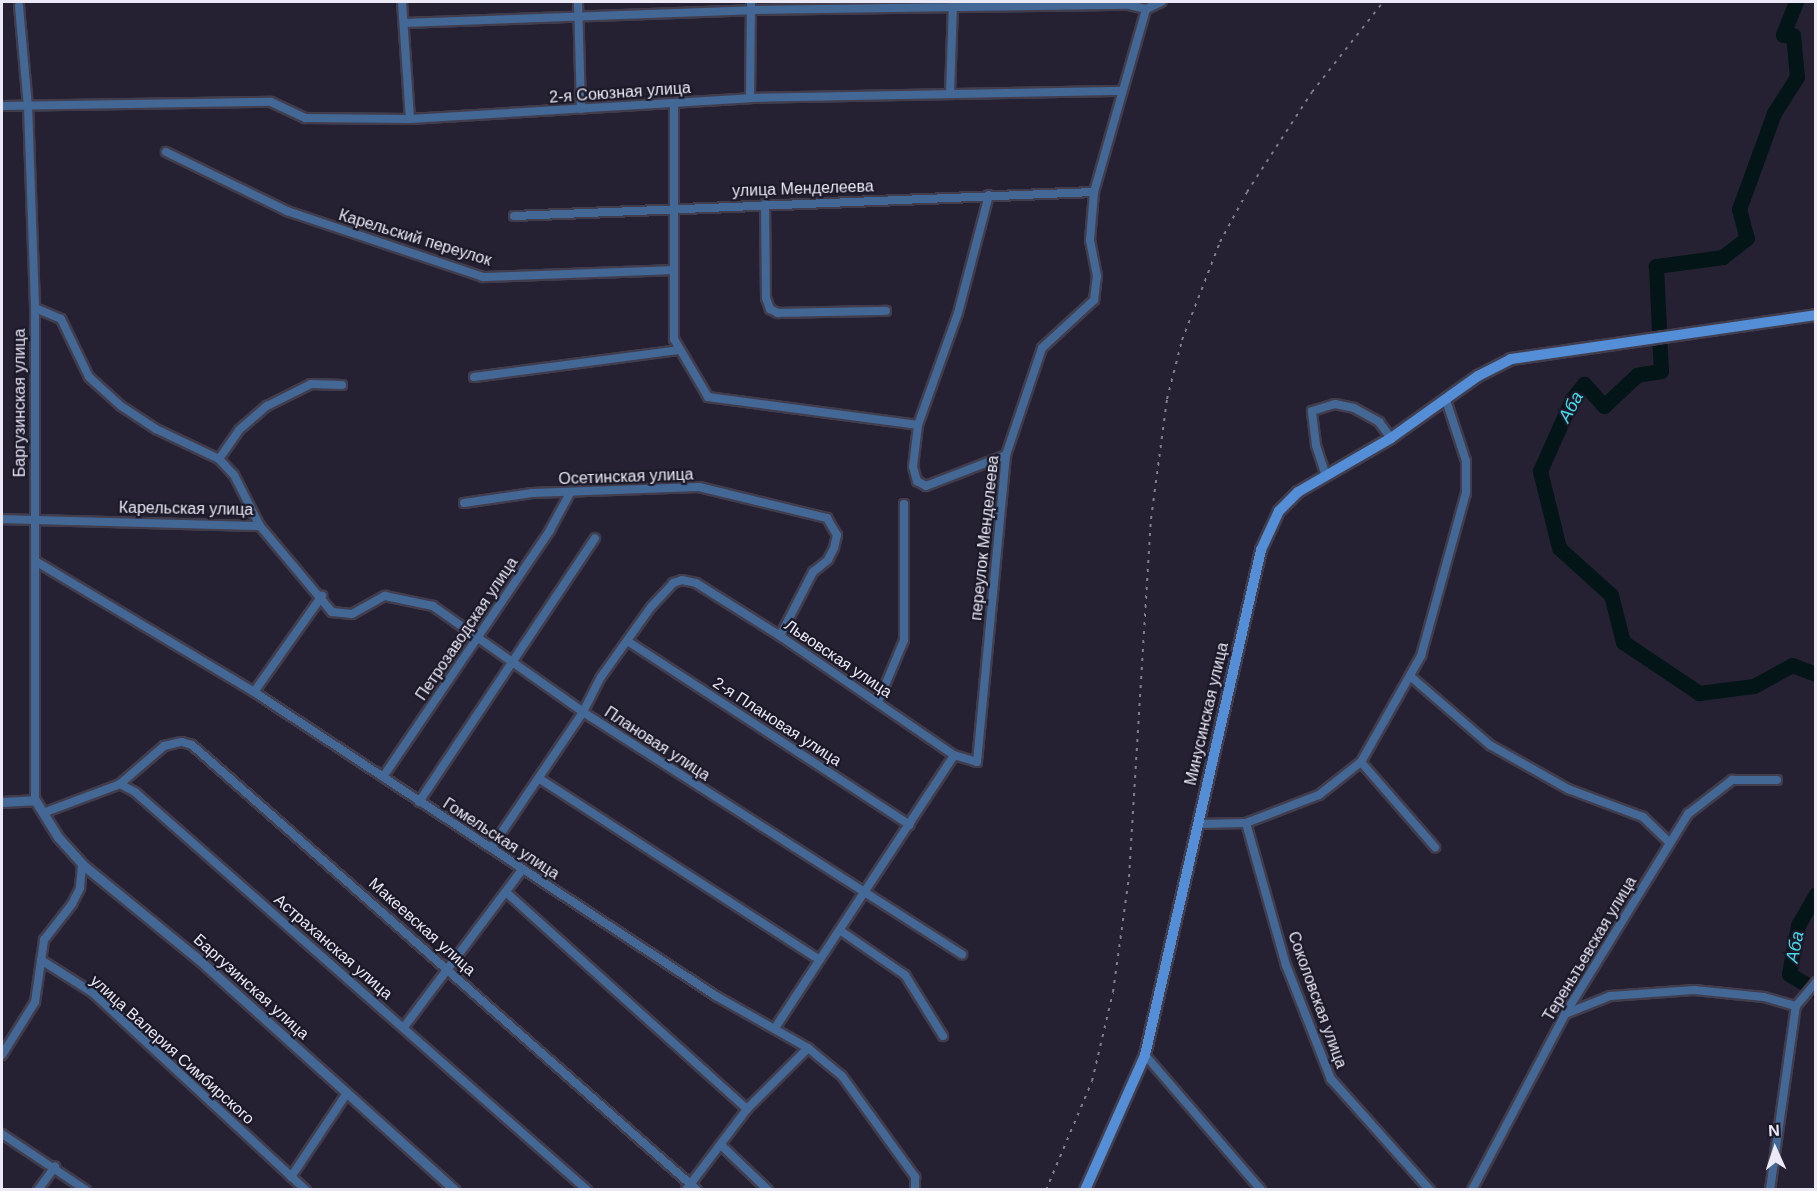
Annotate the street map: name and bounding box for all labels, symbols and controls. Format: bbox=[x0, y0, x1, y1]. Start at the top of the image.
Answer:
street label: 2-я Союзная улица bbox=[549, 78, 691, 108]
street label: улица Менделеева bbox=[732, 177, 874, 201]
street label: Карельский переулок bbox=[336, 206, 494, 270]
street label: Баргузинская улица bbox=[10, 329, 30, 477]
water label: Аба bbox=[1554, 388, 1588, 426]
street label: переулок Менделеева bbox=[967, 454, 1003, 622]
street label: Осетинская улица bbox=[558, 465, 694, 489]
street label: Карельская улица bbox=[119, 498, 253, 520]
street label: Петрозаводская улица bbox=[412, 554, 522, 704]
street label: Львовская улица bbox=[781, 616, 895, 702]
street label: Минусинская улица bbox=[1181, 641, 1233, 787]
street label: 2-я Плановая улица bbox=[709, 673, 845, 771]
street label: Плановая улица bbox=[601, 703, 713, 785]
street label: Гомельская улица bbox=[439, 794, 563, 884]
street label: Тереньтьевская улица bbox=[1539, 873, 1641, 1025]
street label: Макеевская улица bbox=[365, 874, 479, 980]
street label: Астраханская улица bbox=[270, 890, 396, 1004]
street label: Соколовская улица bbox=[1283, 929, 1351, 1071]
water label: Аба bbox=[1781, 929, 1809, 965]
street label: Баргузинская улица bbox=[189, 930, 313, 1044]
street label: улица Валерия Симбирского bbox=[86, 971, 258, 1129]
north arrow bbox=[1745, 1119, 1805, 1179]
text: N bbox=[1768, 1122, 1780, 1139]

